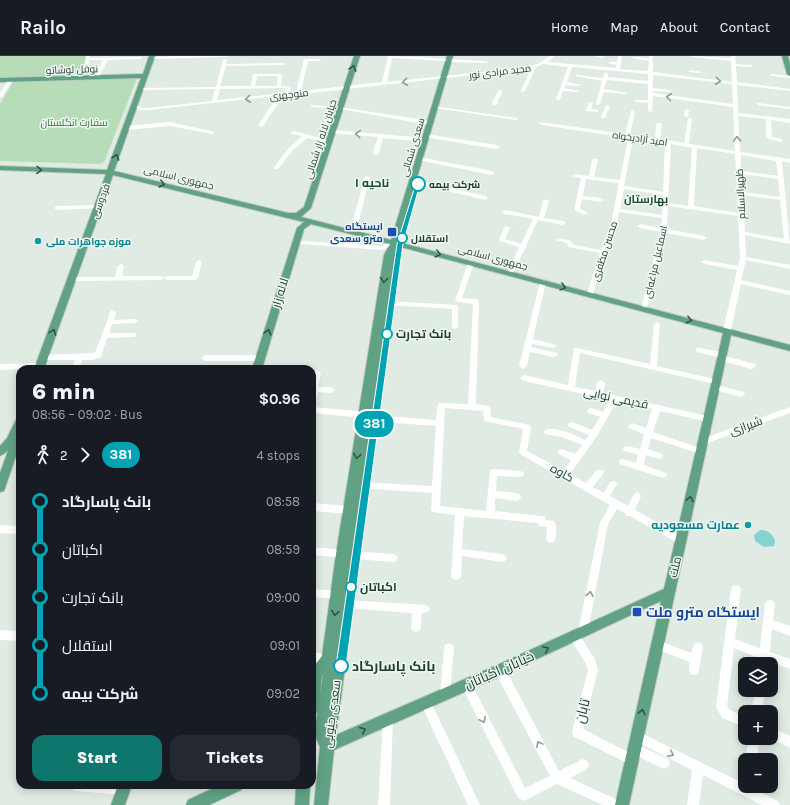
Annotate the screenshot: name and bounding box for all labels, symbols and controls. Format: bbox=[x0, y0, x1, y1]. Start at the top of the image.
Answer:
text: Railo bbox=[20, 17, 66, 39]
text: Home bbox=[551, 19, 588, 36]
text: Map bbox=[610, 19, 638, 36]
text: About bbox=[660, 19, 698, 36]
text: Contact bbox=[720, 19, 770, 36]
street label: مجید مرادی نور bbox=[467, 62, 532, 82]
street label: نوفل لوشاتو bbox=[46, 63, 98, 77]
one-way arrow bbox=[348, 65, 357, 72]
one-way arrow bbox=[715, 76, 721, 85]
one-way arrow bbox=[402, 77, 408, 86]
street label: منوچهری bbox=[269, 87, 309, 103]
one-way arrow bbox=[666, 93, 672, 102]
one-way arrow bbox=[245, 94, 251, 103]
street label: خیابان لاله زار شمالی bbox=[302, 98, 340, 181]
street label: سعدی شمالی bbox=[398, 116, 428, 178]
park label: سفارت انگلستان bbox=[40, 117, 108, 129]
street label: امید آزادیخواه bbox=[611, 129, 668, 149]
one-way arrow bbox=[355, 130, 361, 139]
one-way arrow bbox=[732, 136, 741, 142]
one-way arrow bbox=[111, 154, 119, 161]
street label: جمهوری اسلامی bbox=[143, 163, 215, 192]
one-way arrow bbox=[36, 165, 42, 174]
street label: ظهیرالاسلام bbox=[734, 168, 749, 219]
district label: ناحیه ۱ bbox=[355, 176, 389, 190]
marker: شرکت بیمه bbox=[410, 176, 426, 192]
place label: شرکت بیمه bbox=[429, 179, 480, 191]
one-way arrow bbox=[159, 180, 165, 188]
street label: فردوسی bbox=[89, 182, 113, 221]
district label: بهارستان bbox=[624, 193, 668, 207]
street label: محسن مظفری bbox=[590, 220, 620, 283]
place label: ایستگاه مترو سعدی bbox=[330, 221, 383, 245]
street label: اسماعیل مراغه‌ای bbox=[642, 225, 670, 300]
marker: ایستگاه مترو سعدی bbox=[386, 226, 398, 238]
marker: استقلال bbox=[396, 232, 408, 244]
place label: استقلال bbox=[411, 233, 448, 245]
marker: موزه جواهرات ملی bbox=[33, 236, 43, 246]
place label: موزه جواهرات ملی bbox=[46, 236, 131, 248]
street label: جمهوری اسلامی bbox=[457, 243, 529, 273]
one-way arrow bbox=[434, 249, 441, 258]
street label: لاله زار bbox=[269, 276, 291, 311]
one-way arrow bbox=[380, 277, 389, 283]
one-way arrow bbox=[560, 283, 567, 291]
one-way arrow bbox=[686, 316, 692, 324]
place label: بانک تجارت bbox=[396, 327, 451, 342]
one-way arrow bbox=[263, 328, 272, 335]
marker: بانک تجارت bbox=[381, 328, 393, 340]
one-way arrow bbox=[48, 329, 56, 336]
text: 6 min bbox=[32, 379, 95, 405]
street label: قدیمی نوایی bbox=[582, 384, 650, 412]
text: $0.96 bbox=[259, 390, 300, 408]
text: 08:56 – 09:02 · Bus bbox=[32, 407, 143, 422]
line badge: 381 bbox=[351, 411, 397, 437]
street label: شیرازی bbox=[728, 414, 765, 438]
text: 381 bbox=[363, 415, 385, 432]
icon: walk bbox=[32, 444, 54, 466]
icon: forward bbox=[74, 444, 96, 466]
text: 381 bbox=[110, 446, 132, 463]
text: 2 bbox=[60, 448, 68, 463]
text: 4 stops bbox=[256, 448, 300, 463]
one-way arrow bbox=[353, 453, 362, 459]
street label: کاوه bbox=[548, 461, 576, 485]
text: بانک پاسارگاد bbox=[62, 493, 151, 511]
text: 08:58 bbox=[266, 494, 300, 509]
one-way arrow bbox=[685, 496, 693, 502]
place label: عمارت مسعودیه bbox=[651, 518, 740, 533]
marker: عمارت مسعودیه bbox=[743, 520, 753, 530]
text: اکباتان bbox=[62, 541, 103, 559]
text: 08:59 bbox=[266, 542, 300, 557]
street label: ملت bbox=[666, 555, 684, 579]
place label: اکباتان bbox=[360, 580, 397, 595]
marker: اکباتان bbox=[345, 581, 357, 593]
text: بانک تجارت bbox=[62, 589, 124, 607]
text: 09:00 bbox=[266, 590, 300, 605]
one-way arrow bbox=[585, 591, 594, 597]
place label: ایستگاه مترو ملت bbox=[646, 604, 760, 621]
marker: ایستگاه مترو ملت bbox=[631, 606, 643, 618]
one-way arrow bbox=[331, 610, 340, 616]
text: استقلال bbox=[62, 637, 113, 655]
text: 09:01 bbox=[270, 638, 300, 653]
one-way arrow bbox=[541, 646, 549, 654]
street label: خیابان اکباتان bbox=[462, 648, 537, 693]
map controls bbox=[738, 657, 778, 793]
button: layers bbox=[738, 657, 778, 697]
marker: بانک پاسارگاد bbox=[333, 658, 349, 674]
place label: بانک پاسارگاد bbox=[352, 658, 435, 677]
street label: سعدی جنوبی bbox=[320, 679, 344, 749]
text: شرکت بیمه bbox=[62, 685, 139, 703]
text: 09:02 bbox=[266, 686, 300, 701]
street label: تابان bbox=[571, 697, 594, 725]
button: + bbox=[738, 705, 778, 745]
one-way arrow bbox=[637, 709, 645, 715]
one-way arrow bbox=[478, 716, 486, 723]
one-way arrow bbox=[358, 727, 366, 735]
button: Start bbox=[32, 735, 162, 781]
button: Tickets bbox=[170, 735, 300, 781]
one-way arrow bbox=[536, 740, 543, 748]
one-way arrow bbox=[667, 749, 675, 756]
button: − bbox=[738, 753, 778, 793]

